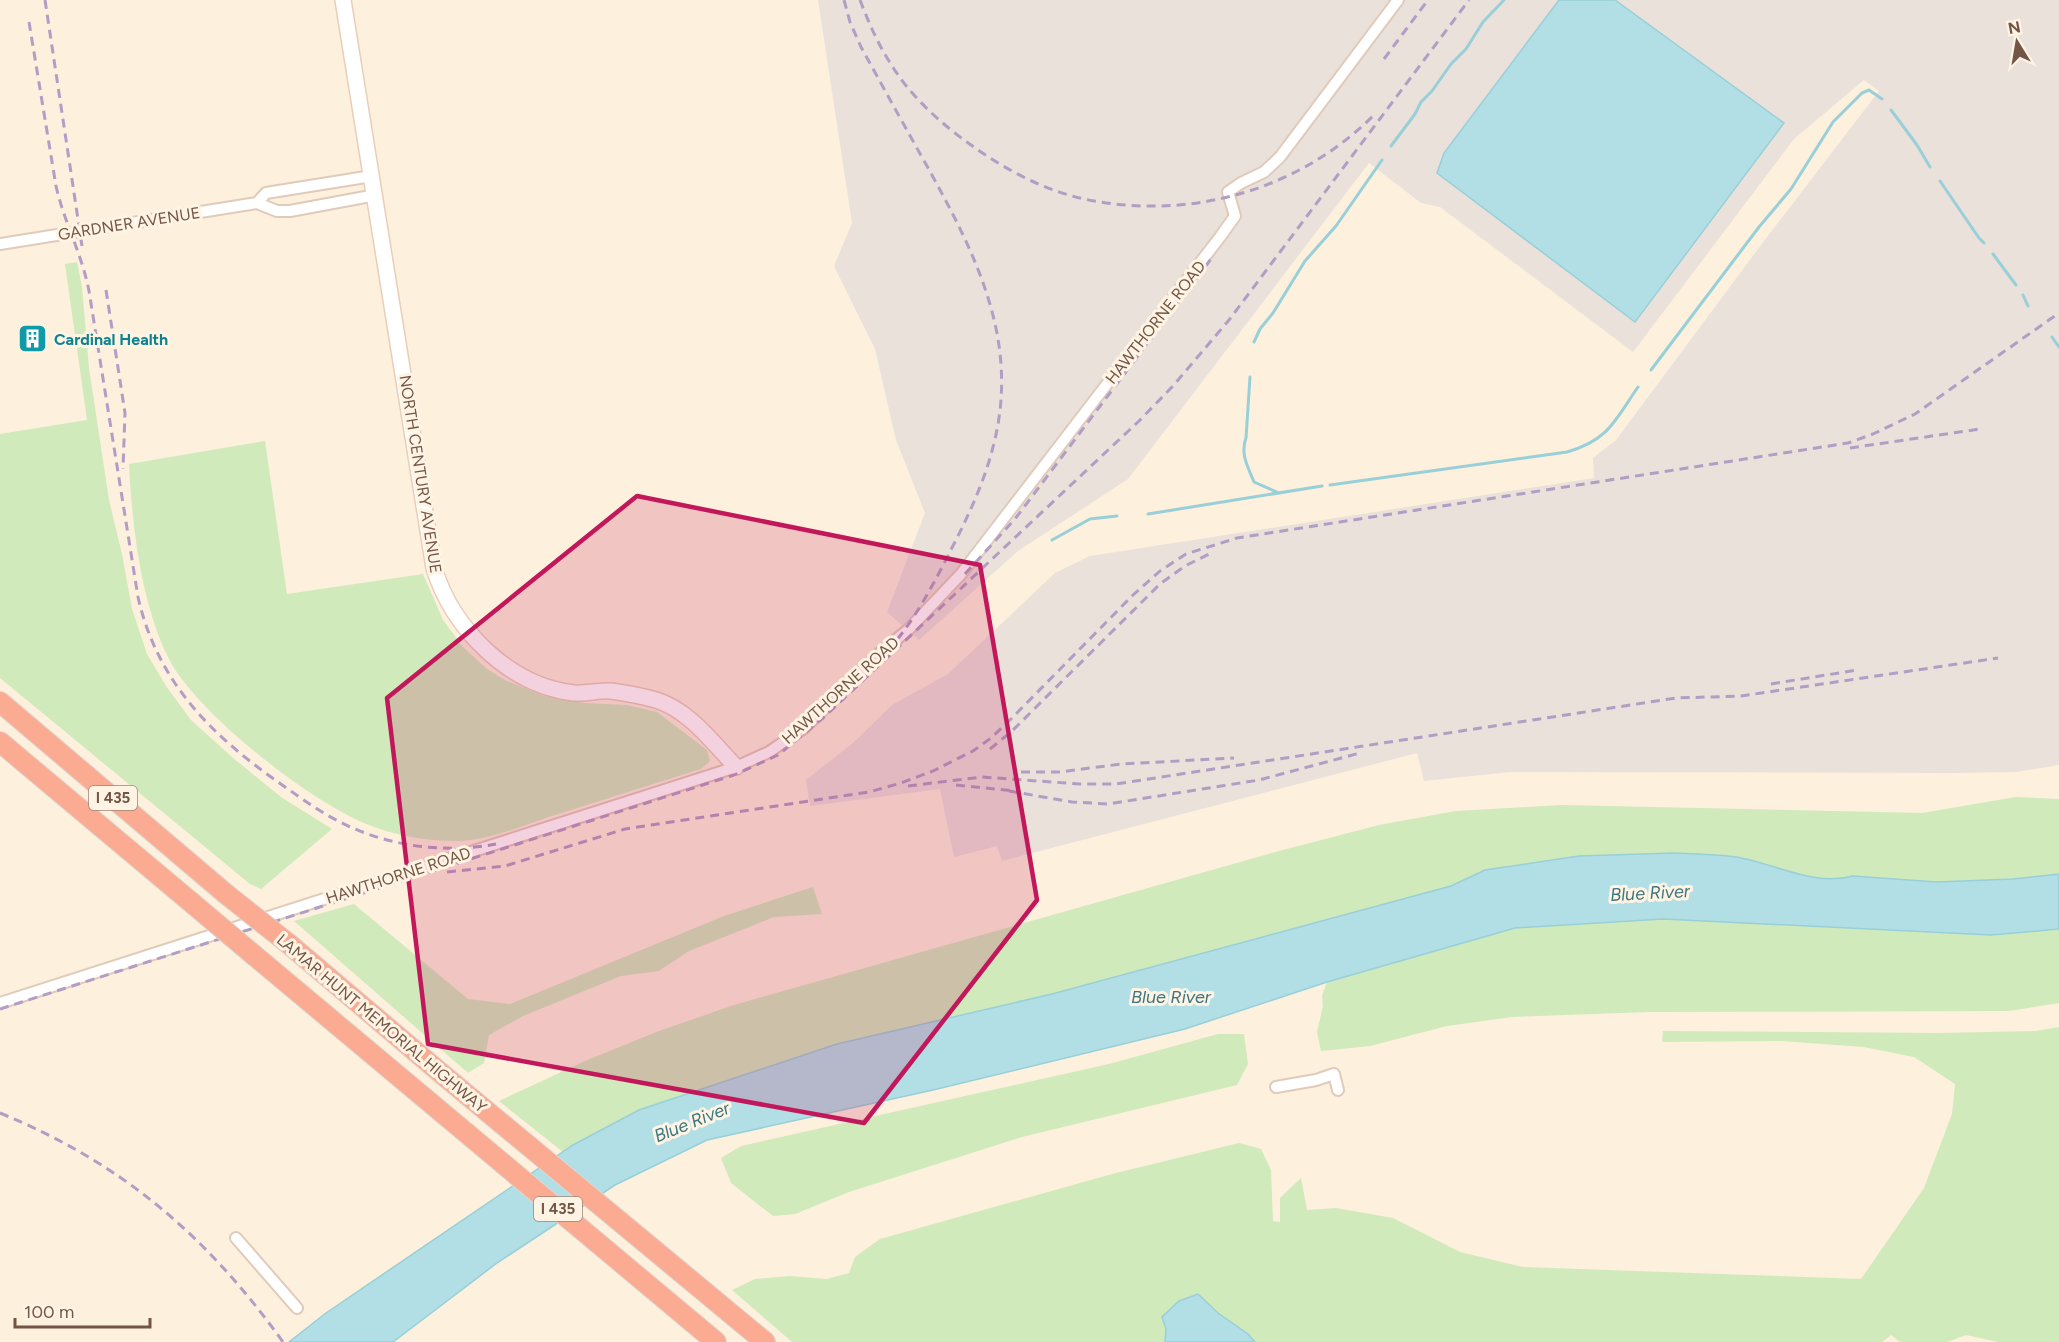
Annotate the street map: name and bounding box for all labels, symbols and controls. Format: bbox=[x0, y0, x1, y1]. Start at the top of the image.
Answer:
north arrow bbox=[1987, 12, 2047, 72]
text: N bbox=[2006, 17, 2022, 38]
street label: GARDNER AVENUE bbox=[57, 203, 201, 244]
street label: HAWTHORNE ROAD bbox=[1101, 257, 1209, 388]
building icon: Cardinal Health bbox=[17, 323, 49, 355]
place label: Cardinal Health bbox=[54, 330, 168, 349]
street label: NORTH CENTURY AVENUE bbox=[395, 374, 446, 575]
street label: HAWTHORNE ROAD bbox=[778, 633, 903, 748]
road number: I 435 bbox=[89, 786, 137, 810]
street label: HAWTHORNE ROAD bbox=[323, 843, 473, 908]
water label: Blue River bbox=[1610, 880, 1691, 906]
street label: LAMAR HUNT MEMORIAL HIGHWAY bbox=[273, 930, 491, 1117]
water label: Blue River bbox=[1131, 986, 1212, 1008]
water label: Blue River bbox=[651, 1097, 734, 1147]
road number: I 435 bbox=[534, 1197, 582, 1221]
scale bar bbox=[15, 1291, 150, 1329]
text: 100 m bbox=[24, 1301, 74, 1323]

